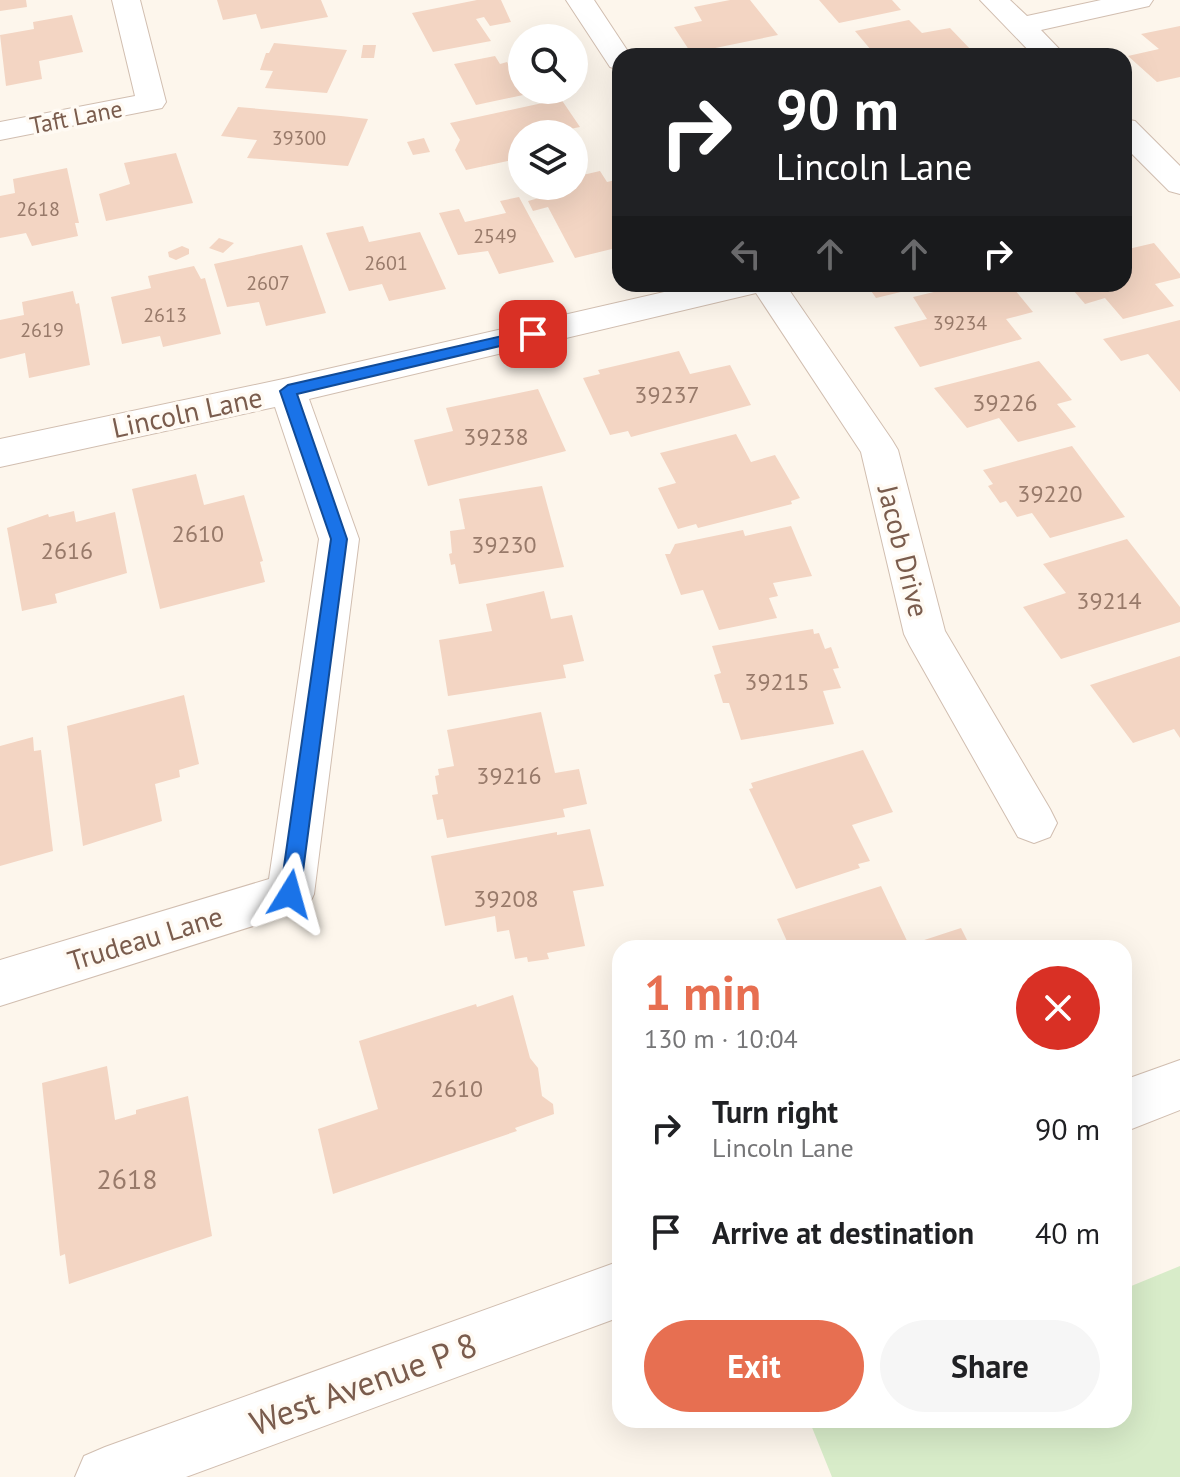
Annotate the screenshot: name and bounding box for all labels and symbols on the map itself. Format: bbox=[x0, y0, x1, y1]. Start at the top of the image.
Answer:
street label: Taft Lane bbox=[27, 93, 125, 141]
house number: 39300 bbox=[272, 125, 326, 151]
house number: 2618 bbox=[16, 196, 60, 222]
house number: 2549 bbox=[473, 223, 517, 249]
house number: 2601 bbox=[364, 250, 408, 276]
house number: 2607 bbox=[246, 270, 290, 296]
pin bbox=[499, 300, 567, 368]
house number: 2613 bbox=[143, 302, 187, 328]
house number: 39234 bbox=[933, 310, 987, 336]
house number: 2619 bbox=[20, 317, 64, 343]
street label: Lincoln Lane bbox=[109, 378, 265, 446]
house number: 39237 bbox=[634, 379, 700, 410]
house number: 39226 bbox=[972, 387, 1038, 418]
house number: 39238 bbox=[463, 421, 529, 452]
house number: 39220 bbox=[1017, 478, 1083, 509]
street label: Jacob Drive bbox=[870, 480, 938, 621]
house number: 2610 bbox=[172, 518, 224, 549]
house number: 39230 bbox=[471, 529, 537, 560]
house number: 2616 bbox=[41, 535, 93, 566]
house number: 39214 bbox=[1076, 585, 1142, 616]
house number: 39215 bbox=[744, 666, 810, 697]
house number: 39216 bbox=[476, 760, 542, 791]
position arrow bbox=[248, 852, 332, 936]
house number: 39208 bbox=[473, 883, 539, 914]
street label: Trudeau Lane bbox=[63, 897, 227, 979]
house number: 2610 bbox=[431, 1073, 483, 1104]
house number: 2618 bbox=[96, 1160, 158, 1197]
street label: West Avenue P 8 bbox=[243, 1322, 483, 1444]

